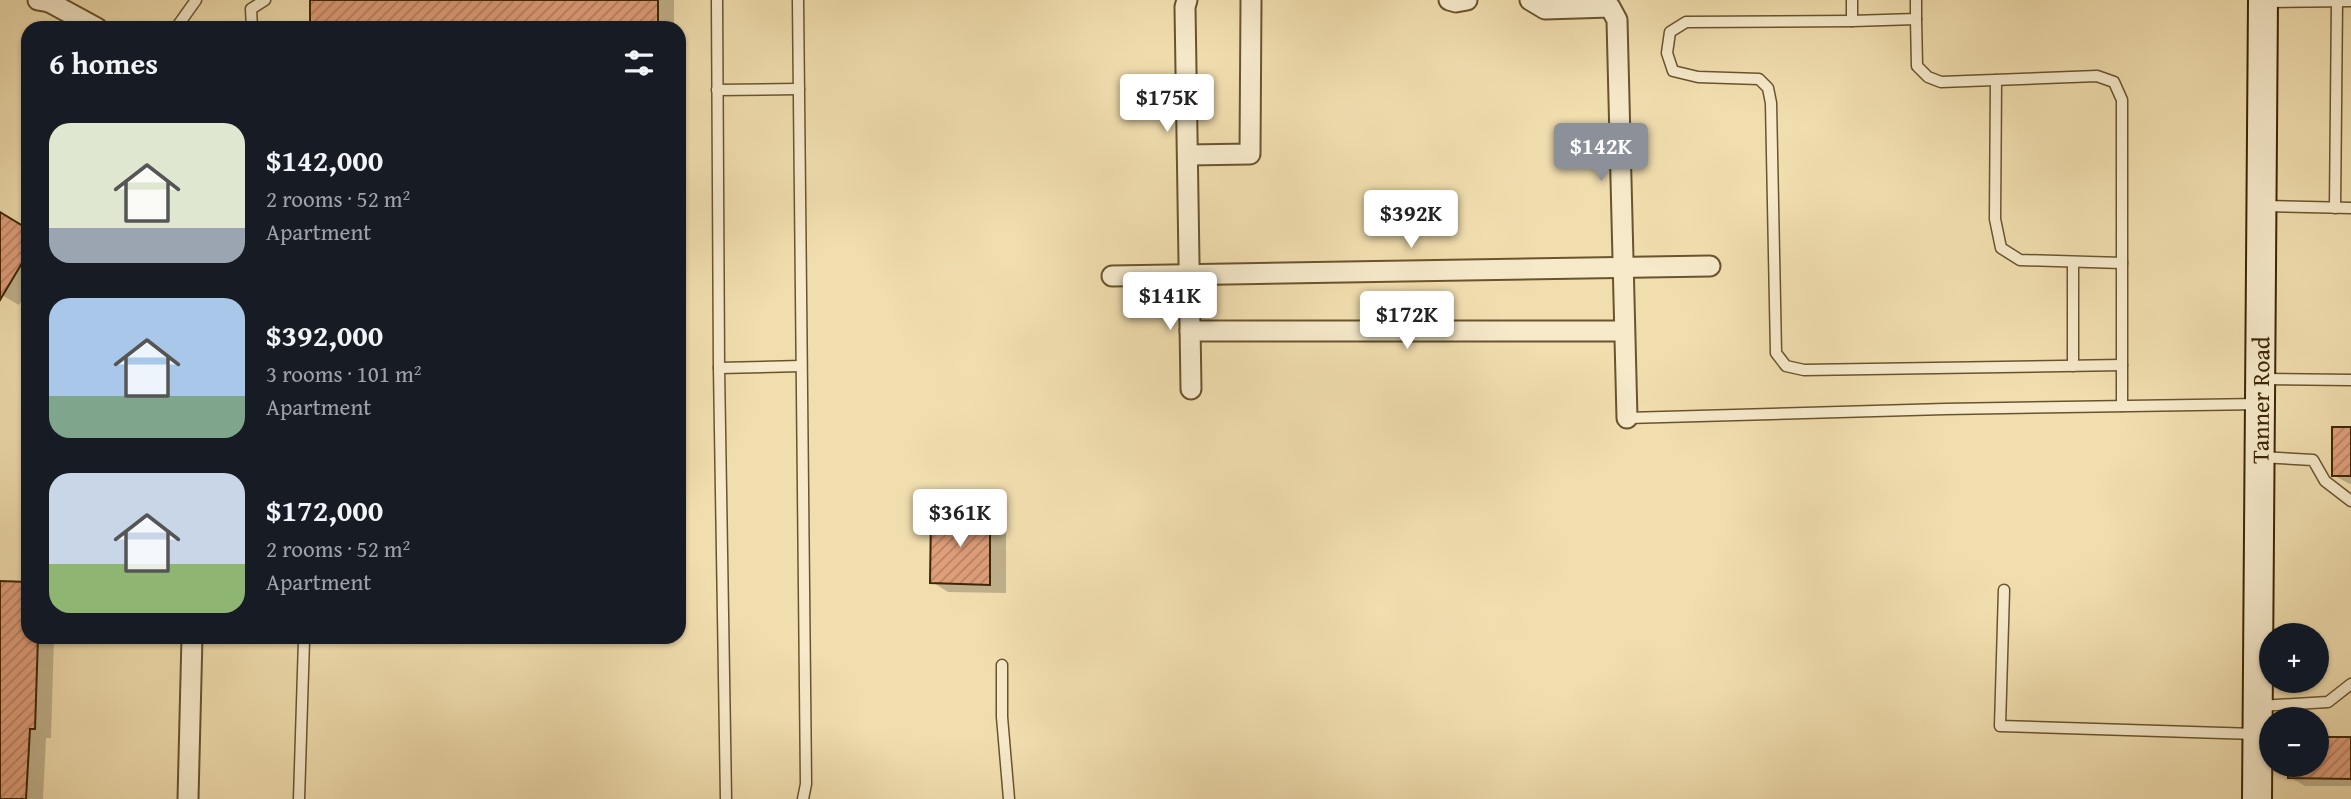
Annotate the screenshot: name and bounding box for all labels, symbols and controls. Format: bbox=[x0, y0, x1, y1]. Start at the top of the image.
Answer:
text: 6 homes bbox=[49, 41, 158, 85]
icon: filters bbox=[620, 44, 658, 82]
pin: $175K bbox=[1118, 74, 1216, 134]
text: $175K bbox=[1136, 80, 1198, 113]
pin: $142K bbox=[1552, 124, 1650, 183]
text: $142K bbox=[1570, 129, 1632, 162]
text: $142,000 bbox=[266, 138, 383, 182]
icon: home bbox=[105, 151, 189, 235]
text: 2 rooms · 52 m² bbox=[266, 182, 410, 215]
pin: $392K bbox=[1362, 190, 1460, 250]
text: $392K bbox=[1380, 196, 1442, 229]
text: Apartment bbox=[266, 215, 371, 248]
pin: $141K bbox=[1121, 272, 1219, 332]
text: $141K bbox=[1139, 278, 1201, 311]
pin: $172K bbox=[1358, 292, 1456, 351]
text: $172K bbox=[1376, 297, 1438, 330]
text: $392,000 bbox=[266, 313, 383, 357]
icon: home bbox=[105, 326, 189, 410]
street label: Tanner Road bbox=[2242, 336, 2278, 464]
text: 3 rooms · 101 m² bbox=[266, 357, 421, 390]
text: Apartment bbox=[266, 390, 371, 423]
text: $172,000 bbox=[266, 488, 383, 532]
pin: $361K bbox=[911, 490, 1009, 549]
text: $361K bbox=[929, 495, 991, 528]
icon: home bbox=[105, 501, 189, 585]
text: 2 rooms · 52 m² bbox=[266, 532, 410, 565]
text: Apartment bbox=[266, 565, 371, 598]
map controls bbox=[2259, 623, 2329, 777]
button: + bbox=[2259, 623, 2329, 693]
button: − bbox=[2259, 707, 2329, 777]

